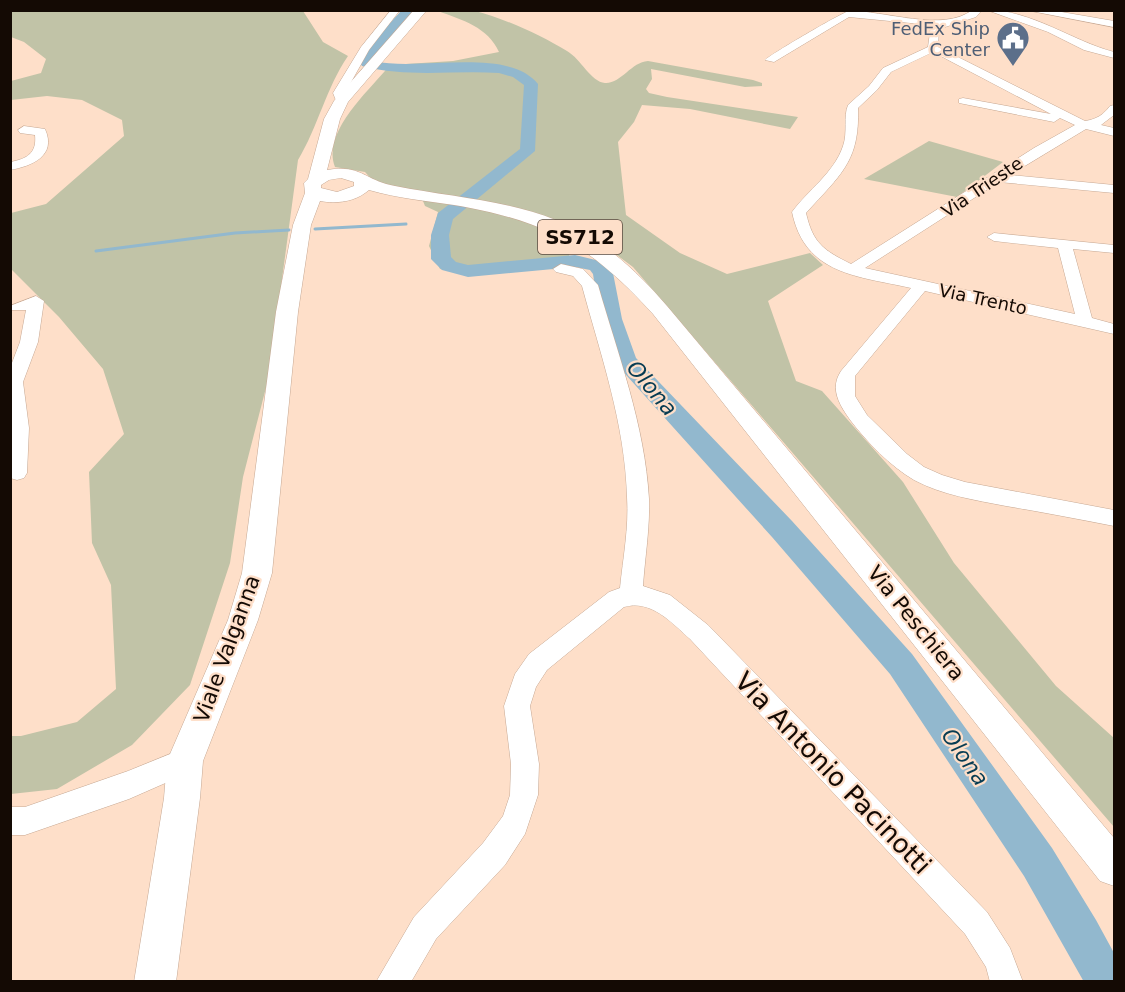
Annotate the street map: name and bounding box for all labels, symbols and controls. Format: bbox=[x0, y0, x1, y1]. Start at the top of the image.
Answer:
place label: FedEx Ship Center bbox=[891, 18, 991, 60]
public building icon: FedEx Ship Center bbox=[995, 20, 1031, 67]
street label: Via Trieste bbox=[938, 152, 1026, 222]
road number: SS712 bbox=[538, 220, 622, 254]
street label: Via Trento bbox=[937, 279, 1029, 319]
water label: Olona bbox=[622, 355, 682, 421]
street label: Via Peschiera bbox=[863, 561, 969, 685]
street label: Viale Valganna bbox=[189, 572, 265, 726]
street label: Via Antonio Pacinotti bbox=[729, 666, 937, 880]
water label: Olona bbox=[936, 723, 994, 791]

